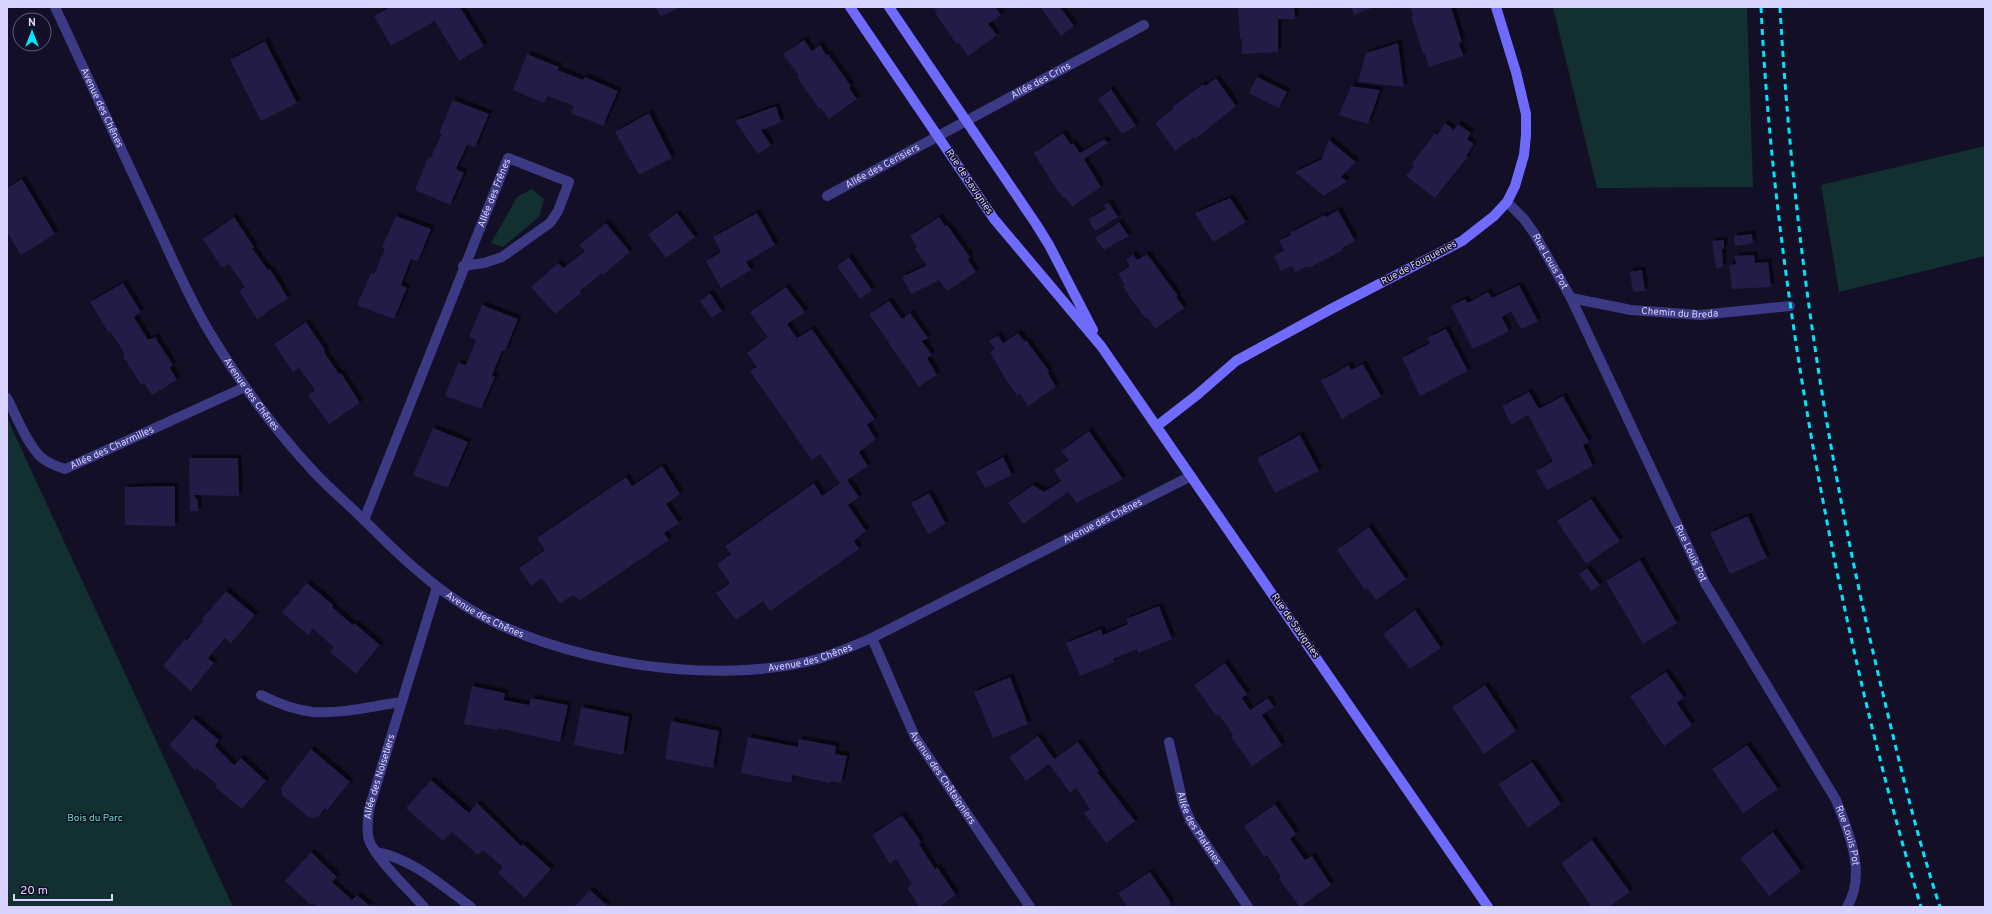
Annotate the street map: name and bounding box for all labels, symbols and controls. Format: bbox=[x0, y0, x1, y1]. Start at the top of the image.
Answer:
north arrow bbox=[12, 12, 52, 52]
text: N bbox=[28, 16, 36, 30]
street label: Allée des Crins bbox=[1009, 59, 1073, 102]
street label: Avenue des Chênes bbox=[78, 65, 126, 150]
street label: Allée des Cerisiers bbox=[843, 141, 922, 191]
street label: Rue de Savignies bbox=[942, 147, 996, 217]
street label: Allée des Frênes bbox=[475, 156, 514, 229]
street label: Rue Louis Pot bbox=[1529, 231, 1571, 292]
street label: Rue de Fouquenies bbox=[1379, 237, 1459, 288]
street label: Chemin du Breda bbox=[1641, 304, 1719, 322]
street label: Avenue des Chênes bbox=[221, 355, 282, 434]
street label: Allée des Charmilles bbox=[68, 423, 156, 472]
street label: Avenue des Chênes bbox=[1061, 495, 1145, 546]
street label: Rue Louis Pot bbox=[1672, 522, 1710, 584]
street label: Avenue des Chênes bbox=[443, 589, 526, 641]
street label: Rue de Savignies bbox=[1268, 591, 1322, 661]
street label: Avenue des Chênes bbox=[767, 640, 855, 675]
street label: Avenue des Châtaigniers bbox=[907, 729, 979, 827]
street label: Allée des Noisetiers bbox=[361, 732, 398, 820]
street label: Allée des Platanes bbox=[1174, 790, 1224, 867]
street label: Rue Louis Pot bbox=[1832, 804, 1862, 866]
park label: Bois du Parc bbox=[67, 812, 123, 825]
scale bar bbox=[14, 876, 112, 902]
text: 20 m bbox=[20, 883, 48, 899]

